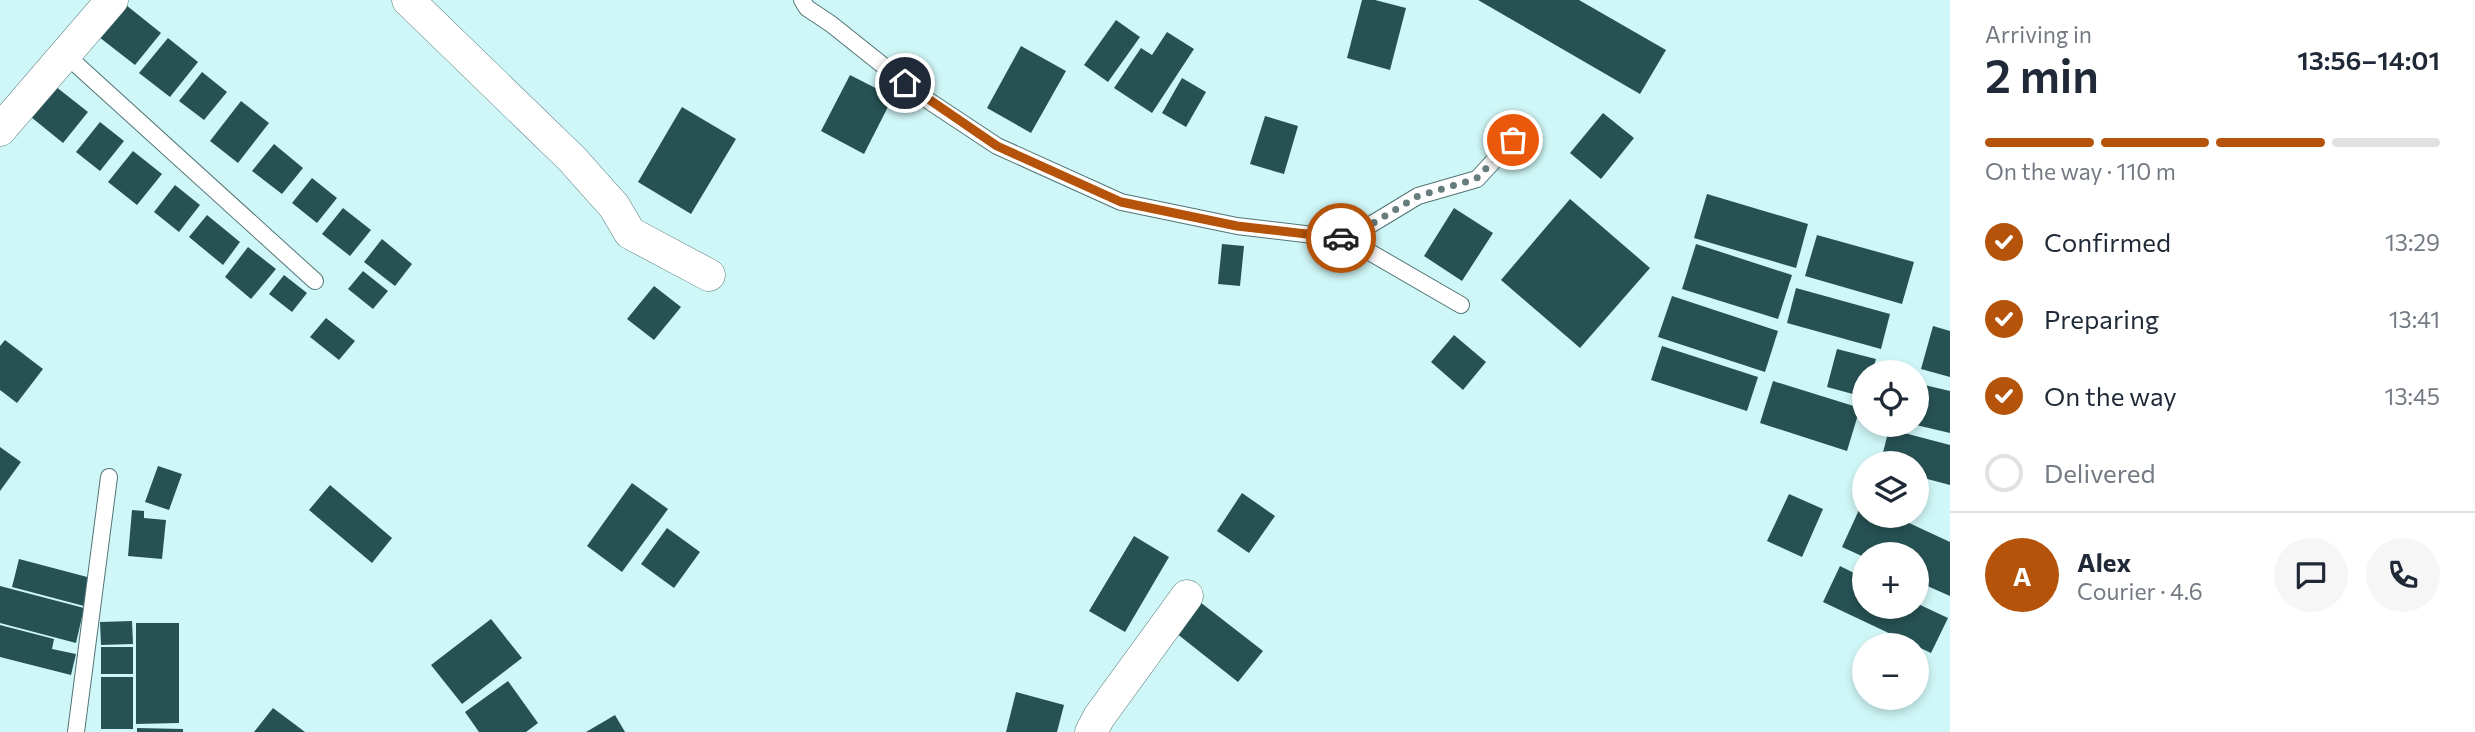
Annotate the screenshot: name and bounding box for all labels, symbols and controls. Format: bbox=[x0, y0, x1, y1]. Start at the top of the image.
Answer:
text: Arriving in bbox=[1985, 20, 2092, 48]
text: 13:56–14:01 bbox=[2297, 44, 2440, 75]
text: 2 min bbox=[1985, 46, 2099, 102]
pin bbox=[875, 53, 935, 113]
icon: home bbox=[886, 64, 924, 102]
pin bbox=[1483, 110, 1543, 170]
icon: bag bbox=[1494, 121, 1532, 159]
text: On the way · 110 m bbox=[1985, 157, 2176, 185]
courier bbox=[1306, 203, 1376, 273]
icon: car bbox=[1322, 219, 1360, 257]
icon: check bbox=[1985, 223, 2023, 261]
text: Confirmed bbox=[2044, 226, 2171, 257]
text: 13:29 bbox=[2385, 228, 2440, 256]
icon: check bbox=[1985, 300, 2023, 338]
text: Preparing bbox=[2044, 303, 2159, 334]
text: 13:41 bbox=[2389, 305, 2440, 333]
map controls bbox=[1852, 360, 1929, 710]
button: locate bbox=[1852, 360, 1929, 437]
icon: check bbox=[1985, 377, 2023, 415]
text: On the way bbox=[2044, 380, 2177, 411]
text: 13:45 bbox=[2385, 382, 2440, 410]
button: layers bbox=[1852, 451, 1929, 528]
text: Delivered bbox=[2044, 457, 2155, 488]
button: chat bbox=[2274, 538, 2348, 612]
button: phone bbox=[2366, 538, 2440, 612]
button: + bbox=[1852, 542, 1929, 619]
text: Alex bbox=[2077, 546, 2131, 577]
text: A bbox=[2013, 560, 2031, 591]
text: Courier · 4.6 bbox=[2077, 577, 2203, 605]
button: − bbox=[1852, 633, 1929, 710]

